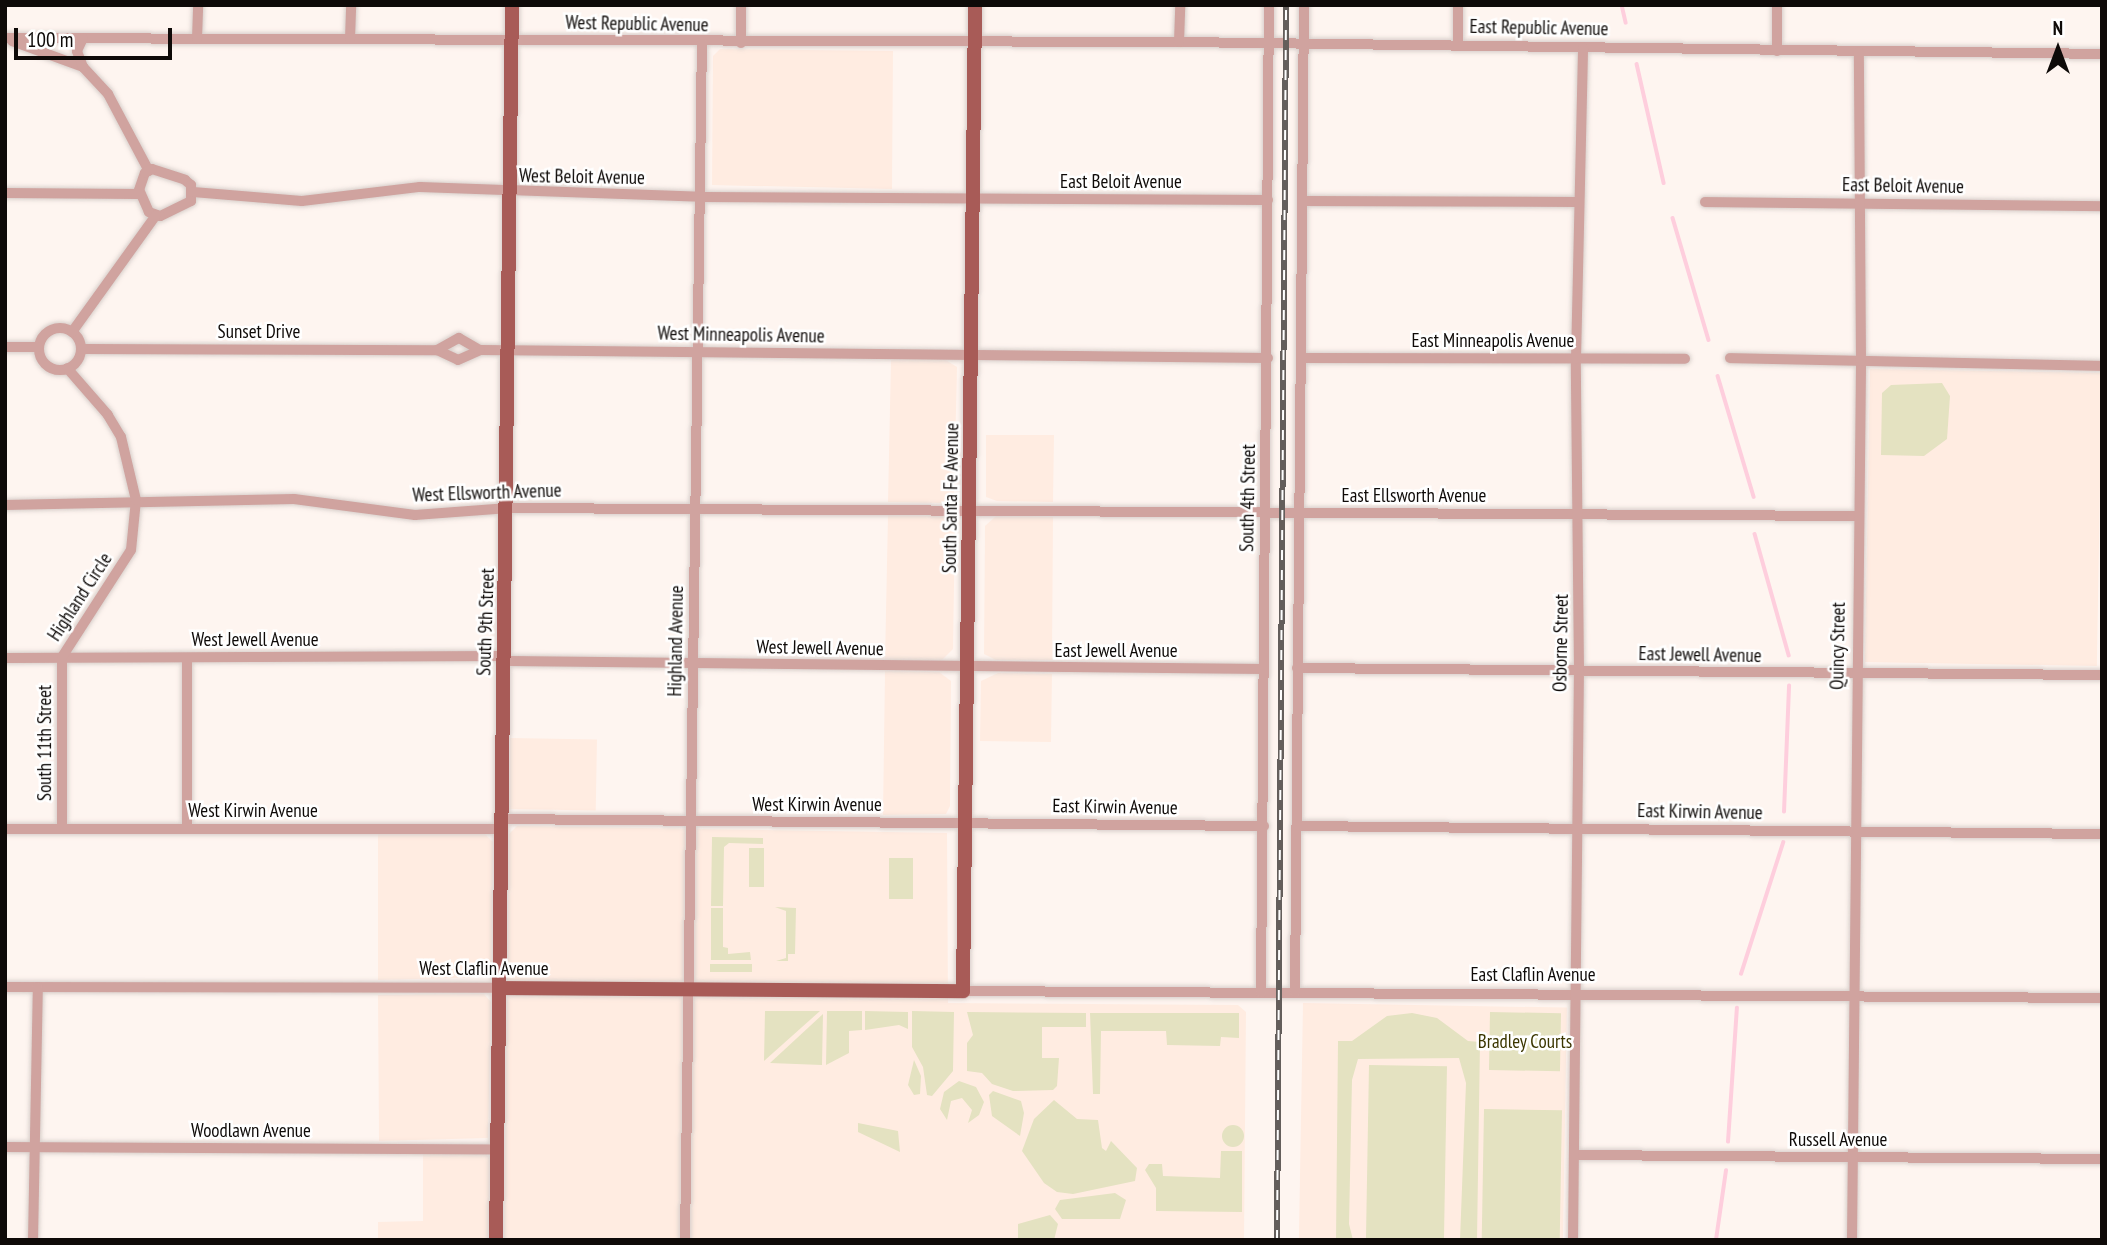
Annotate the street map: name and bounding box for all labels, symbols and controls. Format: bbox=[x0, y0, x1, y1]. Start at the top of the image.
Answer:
street label: West Republic Avenue bbox=[565, 11, 709, 37]
scale bar bbox=[18, 14, 175, 58]
north arrow bbox=[2023, 14, 2093, 84]
street label: East Republic Avenue bbox=[1469, 15, 1609, 41]
text: N bbox=[2053, 16, 2063, 40]
text: 100 m bbox=[27, 26, 73, 53]
street label: West Beloit Avenue bbox=[519, 164, 645, 190]
street label: East Beloit Avenue bbox=[1060, 171, 1182, 193]
street label: East Beloit Avenue bbox=[1842, 174, 1964, 198]
street label: Sunset Drive bbox=[218, 321, 300, 343]
street label: West Minneapolis Avenue bbox=[657, 322, 825, 348]
street label: East Minneapolis Avenue bbox=[1411, 330, 1575, 352]
street label: South Santa Fe Avenue bbox=[938, 422, 964, 574]
street label: South 4th Street bbox=[1236, 444, 1260, 552]
street label: West Ellsworth Avenue bbox=[412, 479, 562, 507]
street label: East Ellsworth Avenue bbox=[1341, 485, 1487, 507]
street label: Highland Circle bbox=[43, 549, 117, 645]
street label: South 9th Street bbox=[473, 568, 499, 676]
street label: Highland Avenue bbox=[664, 585, 688, 697]
street label: Osborne Street bbox=[1549, 594, 1573, 692]
street label: Quincy Street bbox=[1826, 602, 1850, 690]
street label: West Jewell Avenue bbox=[191, 629, 319, 651]
street label: West Jewell Avenue bbox=[756, 635, 884, 661]
street label: East Jewell Avenue bbox=[1054, 640, 1178, 662]
street label: East Jewell Avenue bbox=[1638, 643, 1762, 667]
street label: South 11th Street bbox=[34, 685, 56, 801]
street label: West Kirwin Avenue bbox=[752, 794, 882, 816]
street label: East Kirwin Avenue bbox=[1052, 795, 1178, 819]
street label: West Kirwin Avenue bbox=[188, 800, 318, 822]
street label: East Kirwin Avenue bbox=[1637, 800, 1763, 824]
street label: West Claflin Avenue bbox=[419, 958, 549, 980]
street label: East Claflin Avenue bbox=[1470, 964, 1596, 986]
park label: Bradley Courts bbox=[1477, 1031, 1573, 1053]
street label: Woodlawn Avenue bbox=[191, 1120, 311, 1142]
street label: Russell Avenue bbox=[1789, 1129, 1887, 1151]

